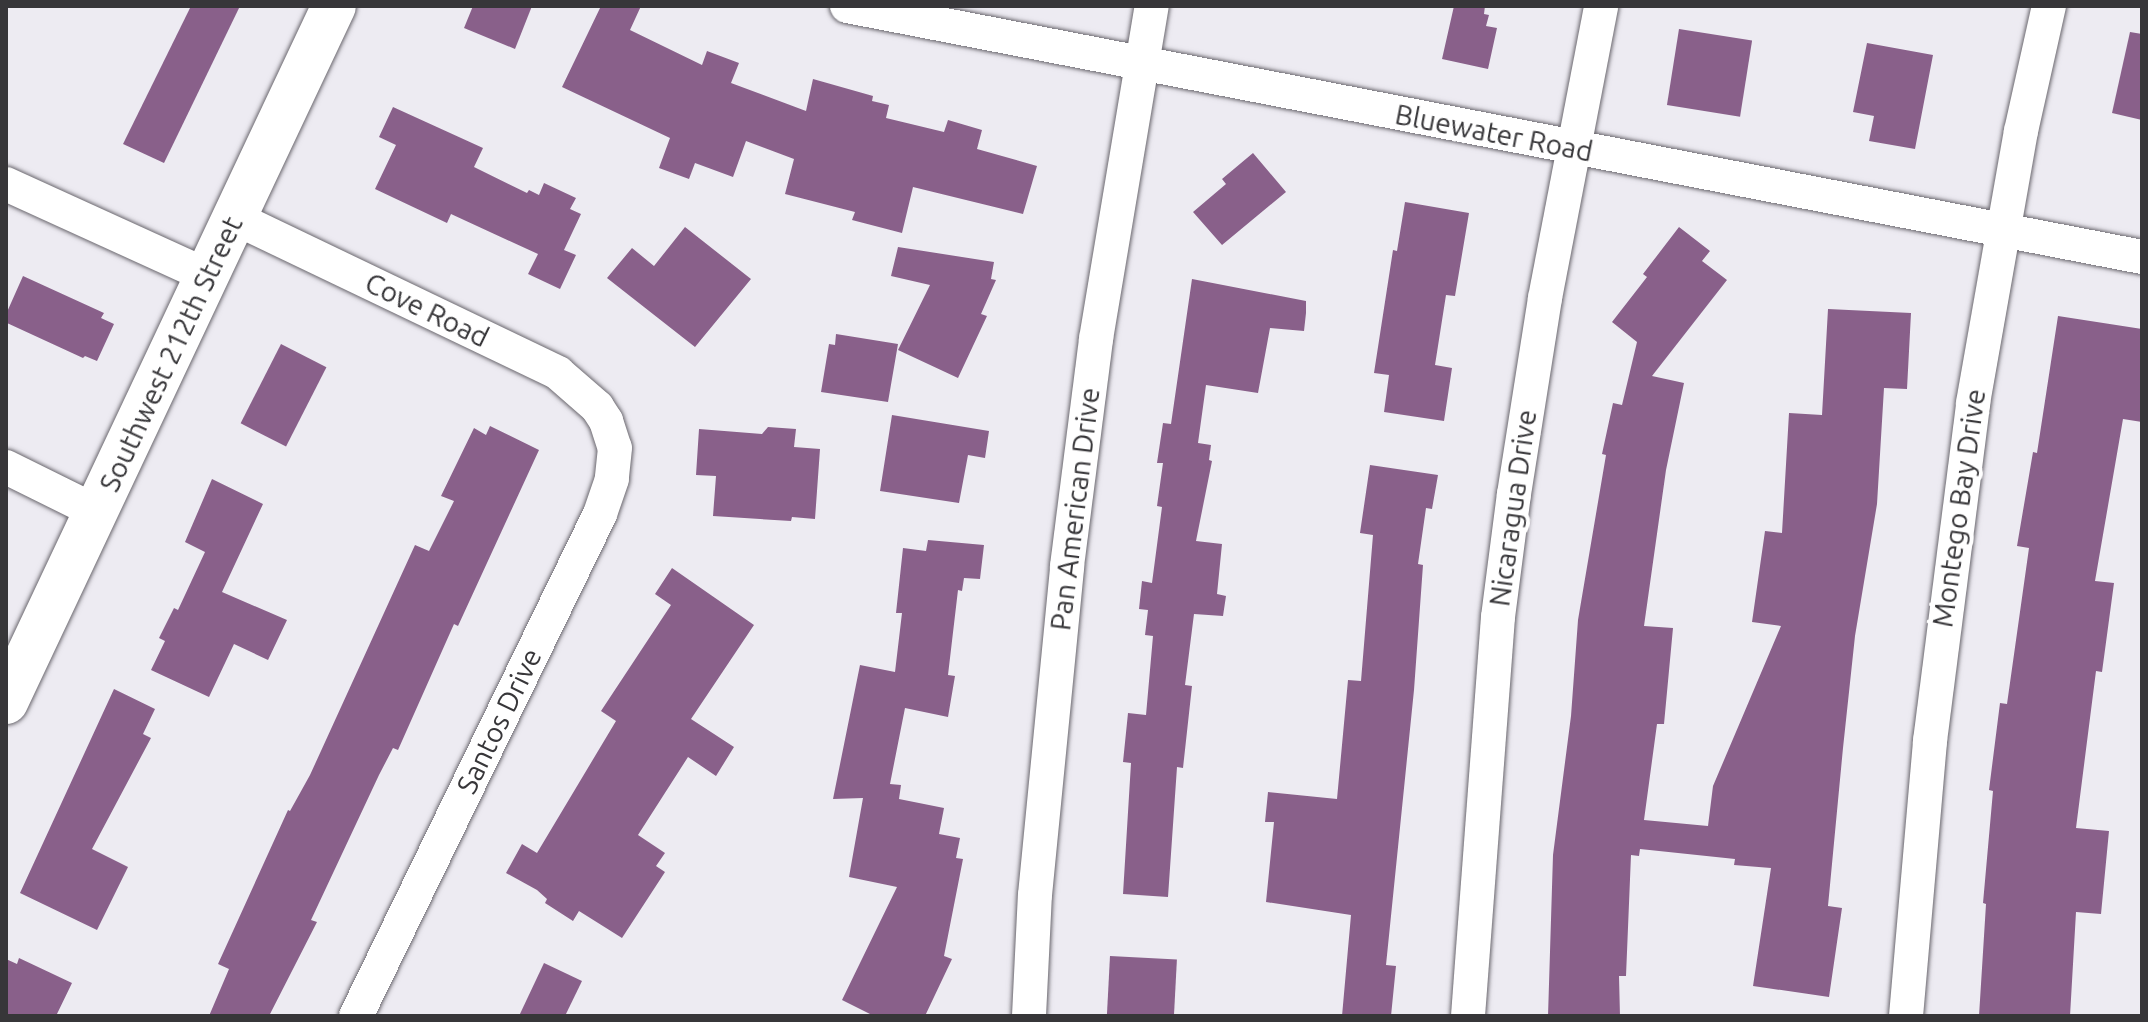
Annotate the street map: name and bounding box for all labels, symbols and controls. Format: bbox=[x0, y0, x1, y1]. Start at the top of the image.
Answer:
street label: Bluewater Road bbox=[1392, 97, 1596, 169]
street label: Southwest 212th Street bbox=[92, 211, 250, 497]
street label: Cove Road bbox=[360, 266, 494, 354]
street label: Pan American Drive bbox=[1043, 386, 1107, 632]
street label: Montego Bay Drive bbox=[1926, 387, 1992, 629]
street label: Nicaragua Drive bbox=[1483, 408, 1543, 608]
street label: Santos Drive bbox=[449, 643, 549, 799]

